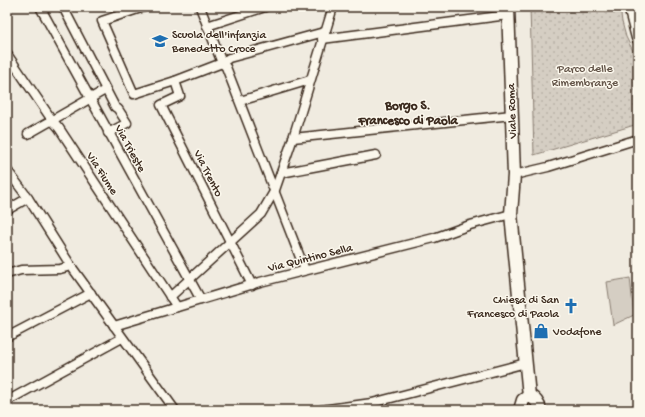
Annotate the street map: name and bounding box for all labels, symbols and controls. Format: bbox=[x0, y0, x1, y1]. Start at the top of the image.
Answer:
place label: Scuola dell'infanzia Benedetto Croce bbox=[171, 29, 266, 57]
school or university icon: Scuola dell'infanzia Benedetto Croce bbox=[151, 32, 169, 50]
park label: Parco delle Rimembranze bbox=[552, 63, 619, 91]
street label: Viale Roma bbox=[505, 83, 521, 140]
district label: Borgo S. Francesco di Paola bbox=[357, 99, 459, 129]
street label: Via Trieste bbox=[110, 122, 148, 176]
street label: Via Trento bbox=[189, 147, 225, 200]
street label: Via Fiume bbox=[82, 149, 121, 199]
street label: Via Quintino Sella bbox=[266, 242, 355, 276]
place label: Chiesa di San Francesco di Paola bbox=[466, 294, 559, 322]
church icon: Chiesa di San Francesco di Paola bbox=[562, 297, 580, 315]
shop icon: Vodafone bbox=[532, 322, 550, 340]
place label: Vodafone bbox=[552, 326, 602, 340]

